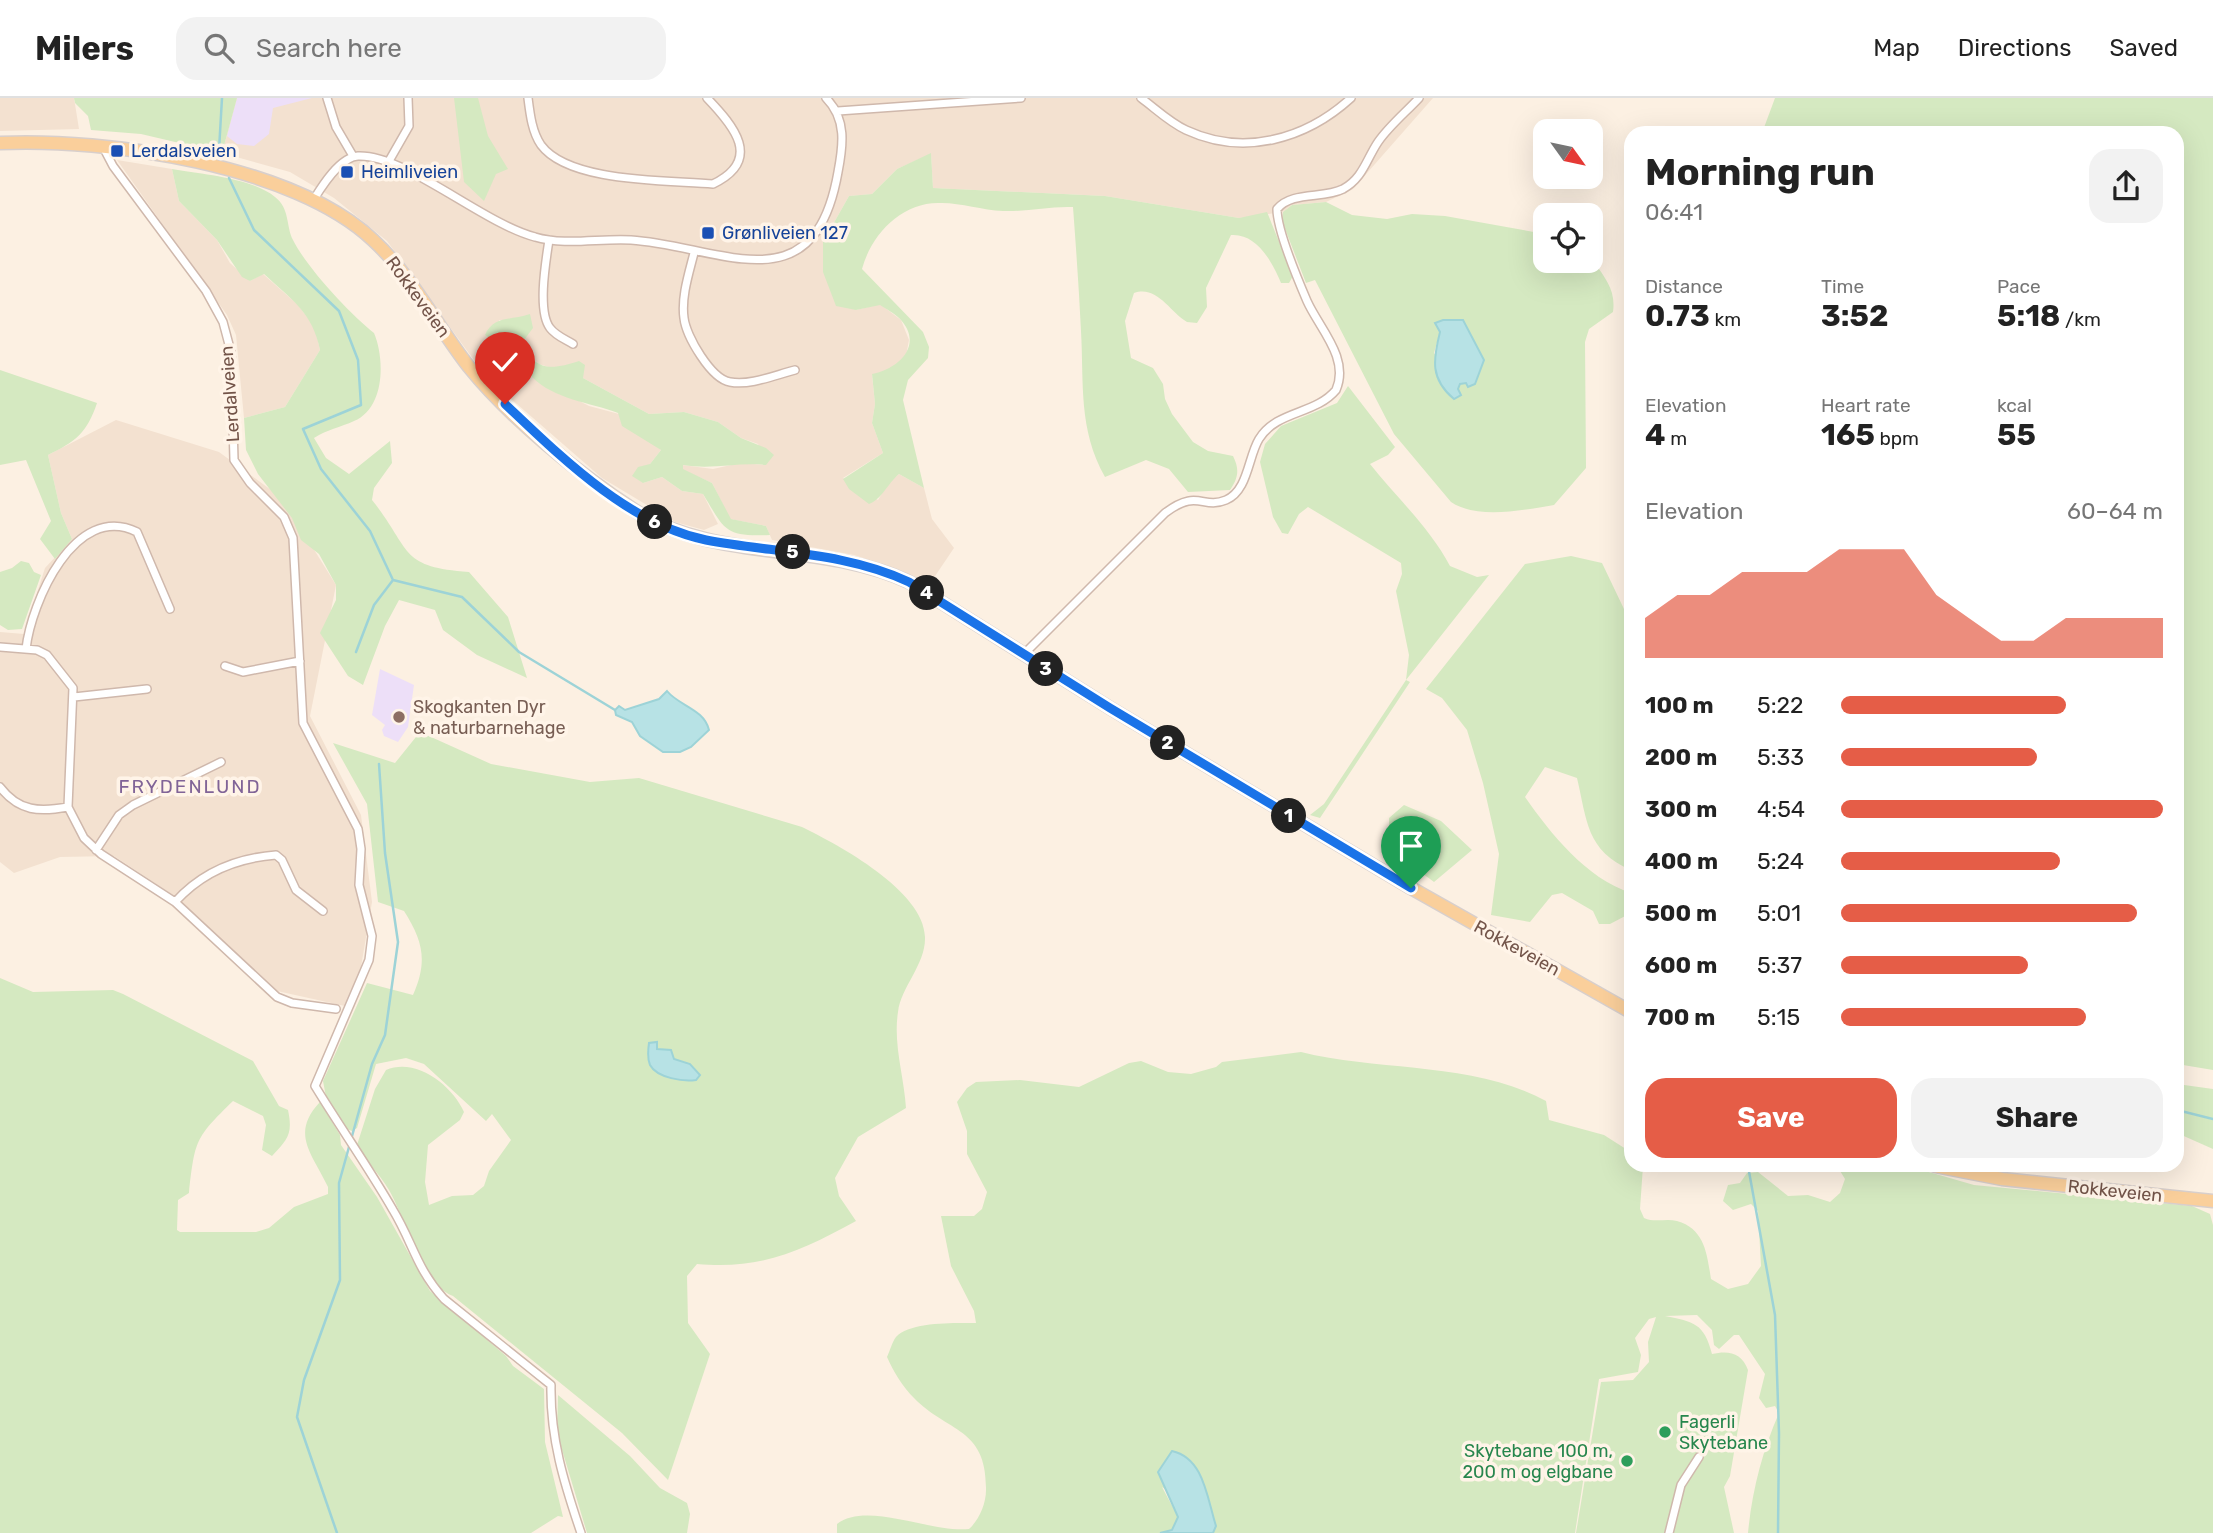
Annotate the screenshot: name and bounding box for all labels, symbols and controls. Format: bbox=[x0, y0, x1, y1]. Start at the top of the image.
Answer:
search box bbox=[176, 17, 666, 80]
text: Milers bbox=[35, 29, 134, 68]
icon: search bbox=[200, 29, 238, 67]
text: Search here bbox=[256, 33, 402, 64]
text: Map bbox=[1873, 34, 1920, 62]
text: Directions bbox=[1958, 34, 2071, 62]
text: Saved bbox=[2109, 34, 2178, 62]
north arrow bbox=[1533, 119, 1603, 189]
map controls bbox=[1533, 119, 1603, 273]
place label: Lerdalsveien bbox=[131, 140, 237, 162]
marker: Lerdalsveien bbox=[109, 143, 125, 159]
text: Morning run bbox=[1645, 149, 1875, 195]
button: share bbox=[2089, 149, 2163, 223]
place label: Heimliveien bbox=[361, 161, 458, 183]
marker: Heimliveien bbox=[339, 164, 355, 180]
text: 06:41 bbox=[1645, 198, 1703, 226]
button: locate bbox=[1533, 203, 1603, 273]
place label: Grønliveien 127 bbox=[722, 222, 848, 244]
marker: Grønliveien 127 bbox=[700, 225, 716, 241]
street label: Rokkeveien bbox=[381, 252, 455, 342]
text: Distance bbox=[1645, 275, 1723, 298]
text: Time bbox=[1821, 275, 1864, 298]
text: Pace bbox=[1997, 275, 2041, 298]
text: 0.73 bbox=[1645, 298, 1710, 334]
text: 3:52 bbox=[1821, 298, 1888, 334]
text: 5:18 bbox=[1997, 298, 2060, 334]
text: km bbox=[1710, 308, 1741, 331]
text: /km bbox=[2060, 308, 2101, 331]
pin bbox=[475, 332, 535, 404]
icon: check bbox=[486, 343, 524, 381]
street label: Lerdalveien bbox=[216, 345, 244, 443]
text: Elevation bbox=[1645, 394, 1726, 417]
text: Heart rate bbox=[1821, 394, 1911, 417]
text: kcal bbox=[1997, 394, 2032, 417]
text: 4 bbox=[1645, 417, 1666, 453]
text: 165 bbox=[1821, 417, 1875, 453]
text: 55 bbox=[1997, 417, 2036, 453]
text: m bbox=[1666, 427, 1687, 450]
text: bpm bbox=[1875, 427, 1919, 450]
text: Elevation bbox=[1645, 497, 1744, 525]
text: 60–64 m bbox=[2067, 497, 2163, 525]
pin: 6 bbox=[638, 504, 672, 540]
text: 6 bbox=[648, 510, 661, 533]
pin: 5 bbox=[776, 534, 810, 570]
text: 5 bbox=[786, 540, 799, 563]
pin: 4 bbox=[909, 575, 944, 610]
text: 4 bbox=[920, 581, 933, 604]
pin: 3 bbox=[1028, 652, 1064, 686]
text: 3 bbox=[1039, 657, 1052, 680]
text: 100 m bbox=[1645, 691, 1714, 719]
text: 5:22 bbox=[1757, 691, 1804, 719]
place label: Skogkanten Dyr & naturbarnehage bbox=[413, 696, 566, 739]
marker: Skogkanten Dyr & naturbarnehage bbox=[391, 709, 407, 725]
pin: 2 bbox=[1150, 726, 1186, 760]
text: 2 bbox=[1161, 731, 1174, 754]
text: 200 m bbox=[1645, 743, 1717, 771]
text: 5:33 bbox=[1757, 743, 1804, 771]
district label: FRYDENLUND bbox=[118, 775, 262, 798]
text: 300 m bbox=[1645, 795, 1717, 823]
text: 4:54 bbox=[1757, 795, 1805, 823]
pin: 1 bbox=[1272, 798, 1306, 834]
text: 1 bbox=[1284, 804, 1293, 827]
pin bbox=[1381, 816, 1441, 888]
icon: arrive bbox=[1392, 827, 1430, 865]
text: 400 m bbox=[1645, 847, 1718, 875]
text: 5:24 bbox=[1757, 847, 1804, 875]
text: 500 m bbox=[1645, 899, 1717, 927]
text: 5:01 bbox=[1757, 899, 1801, 927]
street label: Rokkeveien bbox=[1470, 915, 1564, 981]
text: 600 m bbox=[1645, 951, 1717, 979]
text: 5:37 bbox=[1757, 951, 1802, 979]
text: 700 m bbox=[1645, 1003, 1715, 1031]
text: 5:15 bbox=[1757, 1003, 1800, 1031]
button: Save bbox=[1645, 1078, 1897, 1158]
button: Share bbox=[1911, 1078, 2163, 1158]
street label: Rokkeveien bbox=[2067, 1175, 2163, 1207]
place label: Fagerli Skytebane bbox=[1679, 1411, 1768, 1454]
marker: Fagerli Skytebane bbox=[1657, 1424, 1673, 1440]
place label: Skytebane 100 m, 200 m og elgbane bbox=[1462, 1440, 1613, 1483]
marker: Skytebane 100 m, 200 m og elgbane bbox=[1619, 1453, 1635, 1469]

